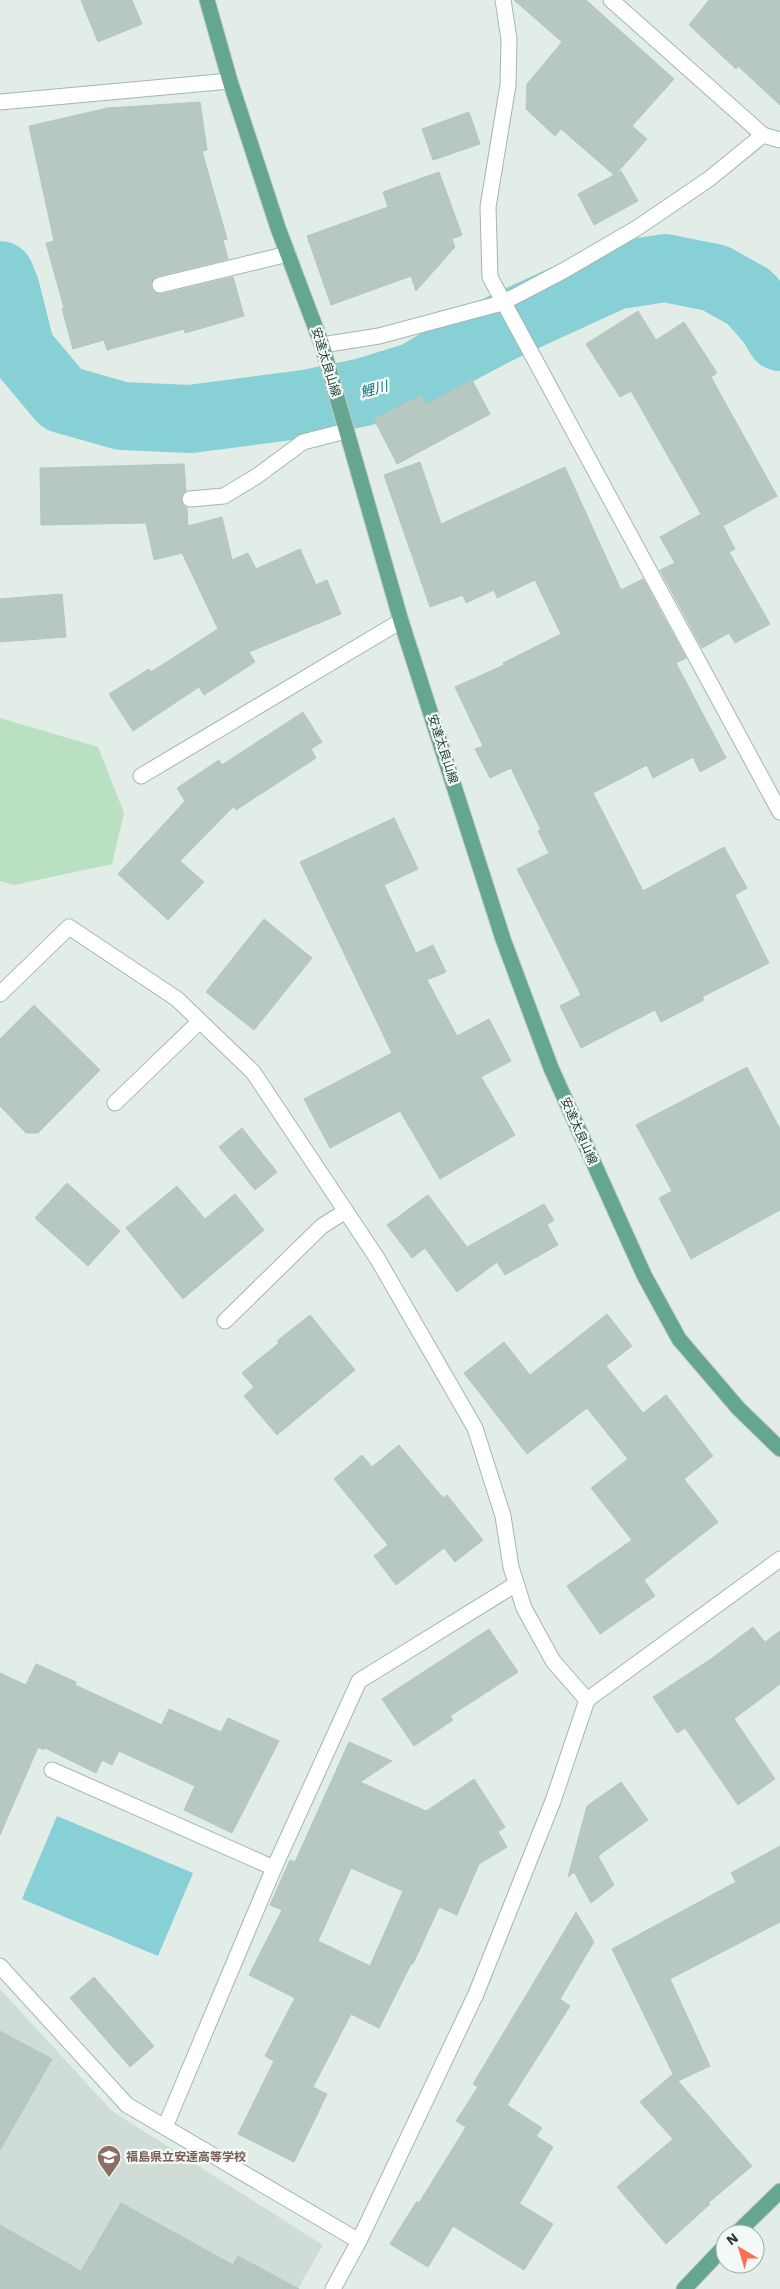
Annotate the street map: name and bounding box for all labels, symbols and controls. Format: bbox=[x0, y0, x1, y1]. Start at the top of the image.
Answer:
street label: 安達太良山線 bbox=[309, 326, 343, 398]
water label: 鯉川 bbox=[358, 377, 392, 400]
street label: 安達太良山線 bbox=[425, 713, 461, 785]
street label: 安達太良山線 bbox=[558, 1095, 600, 1167]
school or university icon: 福島県立安達高等学校 bbox=[96, 2144, 122, 2178]
place label: 福島県立安達高等学校 bbox=[126, 2150, 246, 2164]
north arrow bbox=[715, 2224, 765, 2274]
text: N bbox=[723, 2229, 741, 2248]

